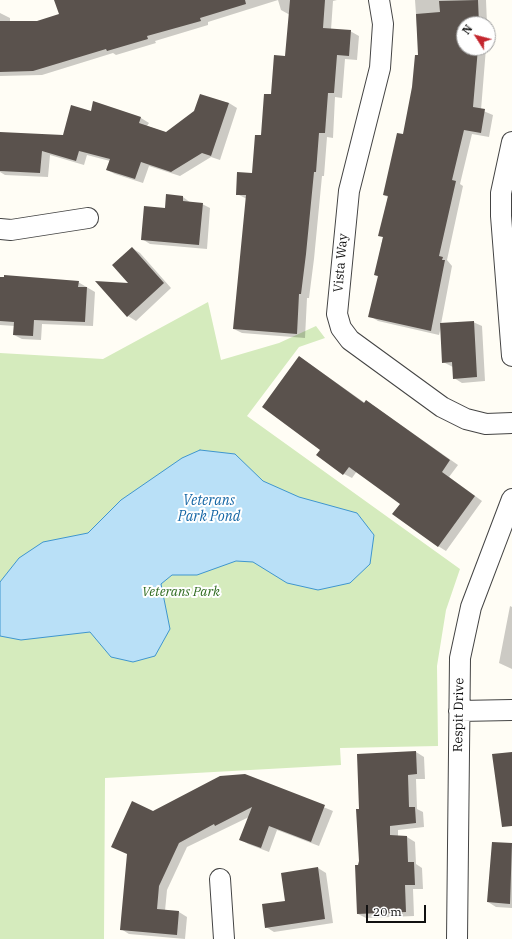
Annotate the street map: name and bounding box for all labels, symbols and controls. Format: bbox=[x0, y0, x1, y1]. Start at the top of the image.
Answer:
north arrow bbox=[456, 16, 496, 56]
text: N bbox=[459, 22, 475, 37]
street label: Vista Way bbox=[331, 233, 351, 293]
water label: Veterans Park Pond bbox=[178, 493, 240, 526]
park label: Veterans Park bbox=[142, 584, 220, 600]
street label: Respit Drive bbox=[451, 678, 467, 752]
scale bar bbox=[368, 897, 428, 923]
text: 20 m bbox=[373, 904, 402, 919]

